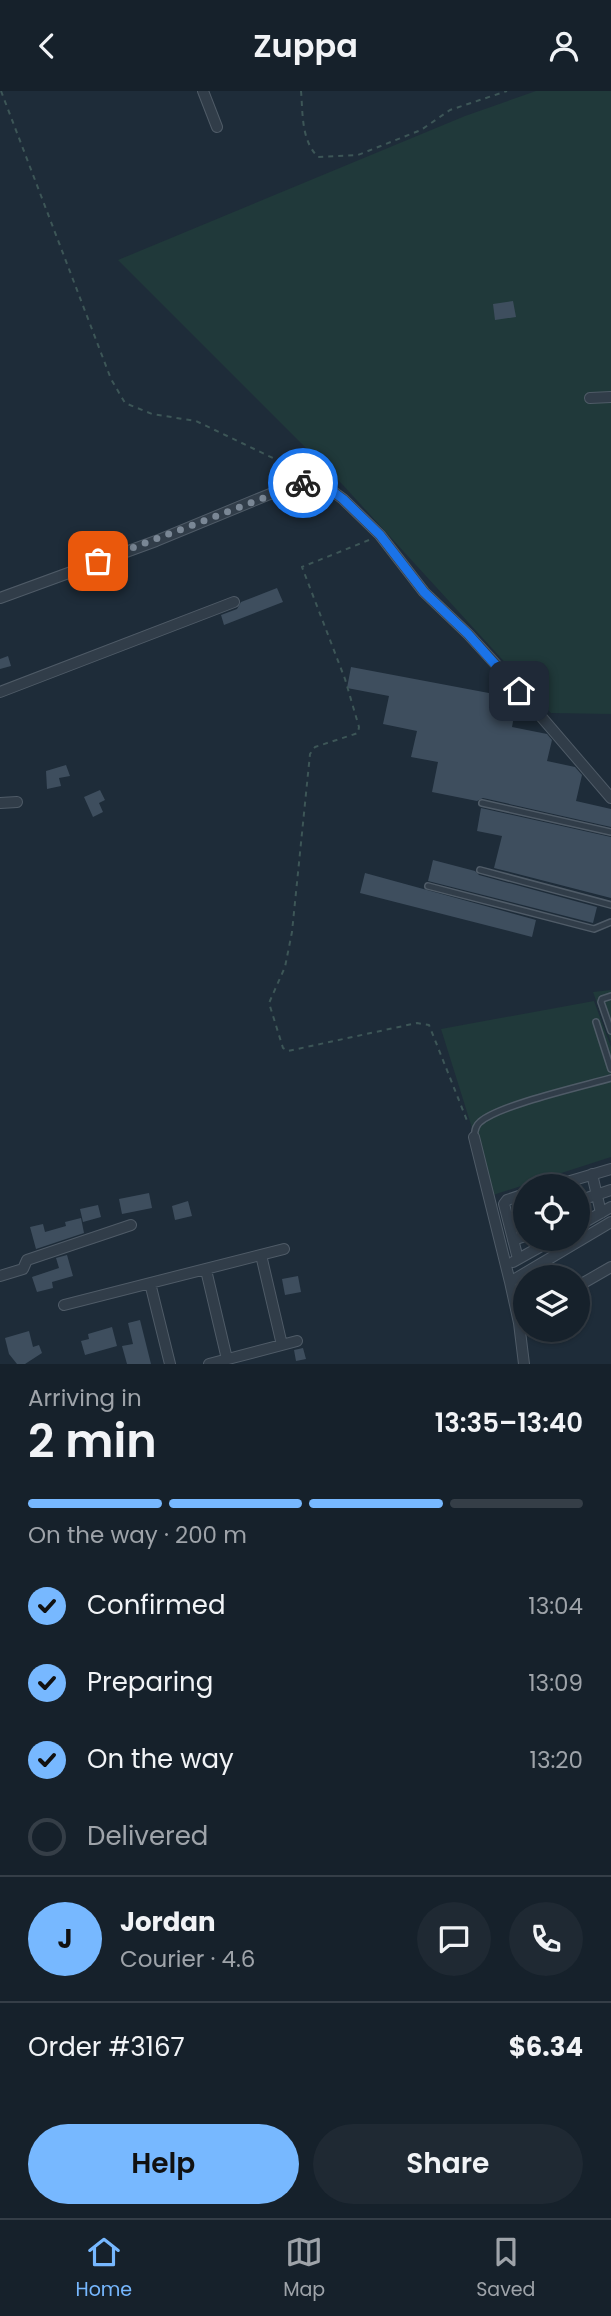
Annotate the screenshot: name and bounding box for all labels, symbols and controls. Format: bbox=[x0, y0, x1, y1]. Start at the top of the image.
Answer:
text: Zuppa bbox=[253, 23, 358, 68]
icon: back bbox=[28, 27, 66, 65]
icon: person bbox=[545, 27, 583, 65]
courier bbox=[268, 448, 338, 518]
icon: bike bbox=[284, 464, 322, 502]
pin bbox=[68, 531, 128, 591]
icon: bag bbox=[79, 542, 117, 580]
pin bbox=[489, 661, 549, 721]
icon: home bbox=[500, 672, 538, 710]
map controls bbox=[513, 1174, 590, 1342]
button: locate bbox=[513, 1174, 590, 1251]
button: layers bbox=[513, 1265, 590, 1342]
text: Arriving in bbox=[28, 1382, 142, 1414]
text: 13:35–13:40 bbox=[435, 1405, 583, 1441]
text: 2 min bbox=[28, 1409, 157, 1473]
text: On the way · 200 m bbox=[28, 1519, 247, 1551]
icon: check bbox=[28, 1587, 66, 1625]
text: Confirmed bbox=[87, 1587, 225, 1623]
text: 13:04 bbox=[528, 1590, 583, 1622]
icon: check bbox=[28, 1664, 66, 1702]
text: Preparing bbox=[87, 1664, 213, 1700]
text: 13:09 bbox=[528, 1667, 583, 1699]
icon: check bbox=[28, 1741, 66, 1779]
text: On the way bbox=[87, 1741, 234, 1777]
text: 13:20 bbox=[530, 1744, 583, 1776]
text: Delivered bbox=[87, 1818, 208, 1854]
button: chat bbox=[417, 1902, 491, 1976]
button: phone bbox=[509, 1902, 583, 1976]
text: Jordan bbox=[120, 1904, 216, 1940]
text: J bbox=[57, 1921, 73, 1957]
text: Courier · 4.6 bbox=[120, 1943, 255, 1975]
text: Order #3167 bbox=[28, 2029, 185, 2065]
text: $6.34 bbox=[509, 2029, 583, 2065]
button: Help bbox=[28, 2124, 299, 2204]
button: Share bbox=[313, 2124, 583, 2204]
tab: Home bbox=[75, 2233, 132, 2304]
tab: Map bbox=[283, 2233, 325, 2304]
tab: Saved bbox=[476, 2233, 535, 2304]

